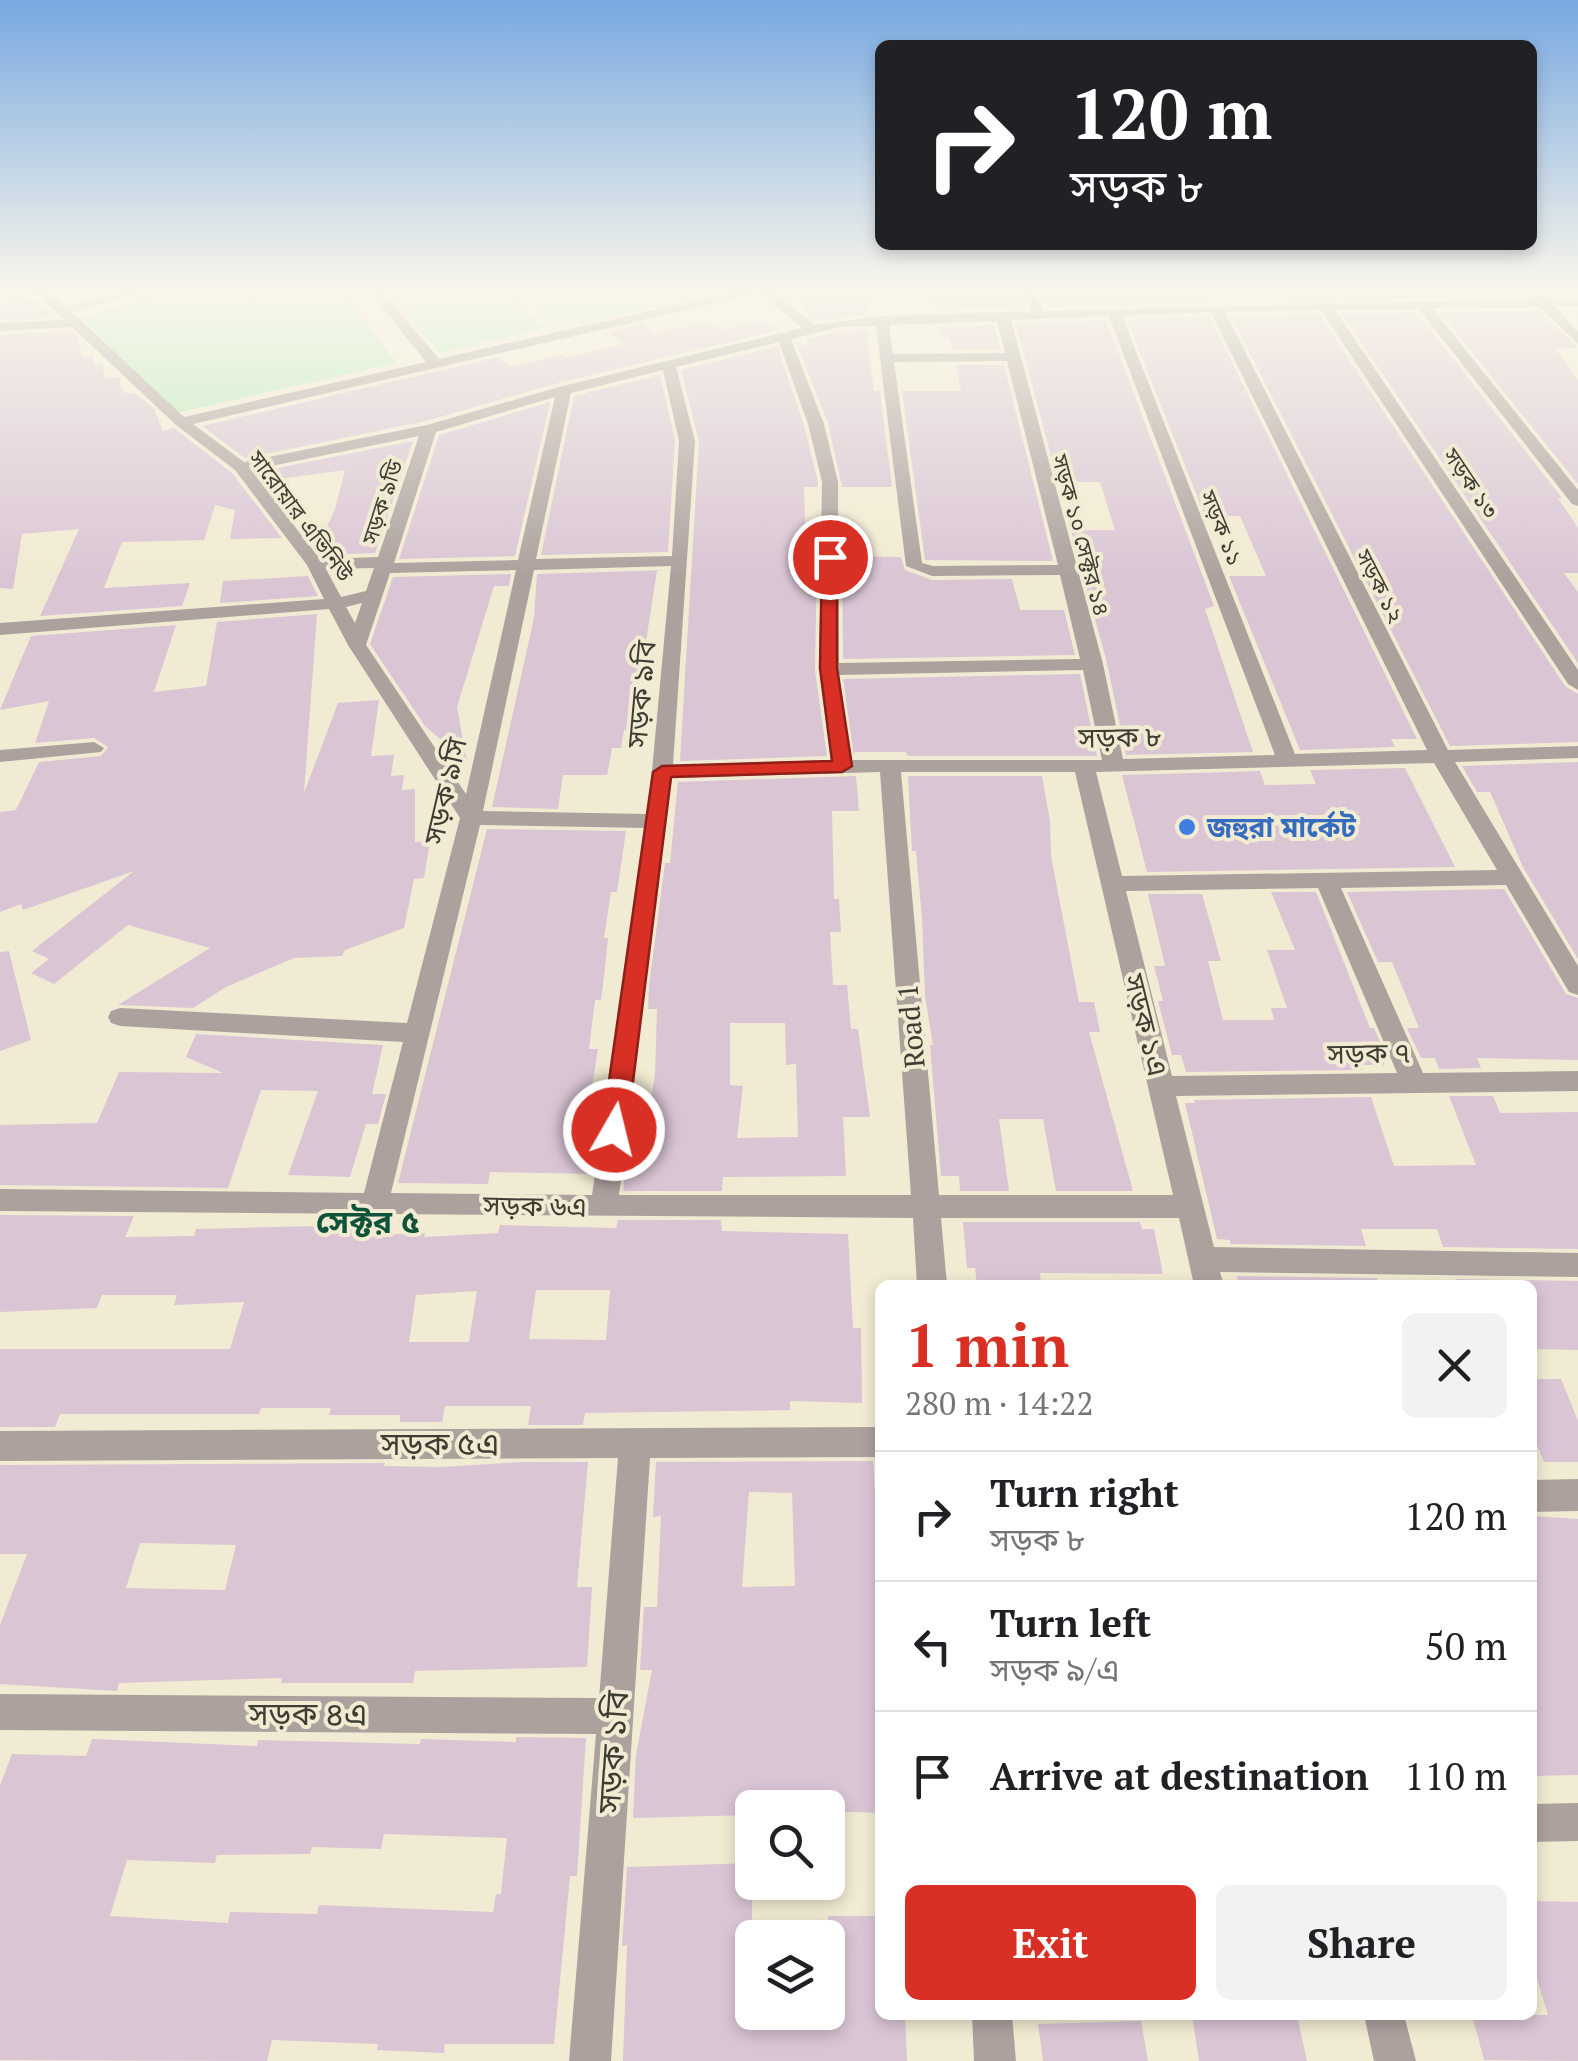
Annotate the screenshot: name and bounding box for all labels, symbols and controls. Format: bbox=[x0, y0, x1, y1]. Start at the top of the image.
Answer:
text: 120 m bbox=[1070, 66, 1272, 159]
icon: right bbox=[905, 80, 1035, 210]
text: সড়ক ৮ bbox=[1070, 155, 1204, 215]
street label: সড়ক ১৩ bbox=[1437, 441, 1505, 523]
street label: সারোয়ার এভিনিউ bbox=[242, 444, 360, 587]
street label: সড়ক ১০ সেক্টর ১৪ bbox=[1046, 450, 1117, 619]
street label: সড়ক ৯ডি bbox=[354, 456, 409, 549]
street label: সড়ক ১১ bbox=[1194, 485, 1251, 570]
pin bbox=[788, 515, 873, 600]
icon: arrive bbox=[803, 530, 858, 585]
street label: সড়ক ১২ bbox=[1349, 543, 1411, 627]
street label: সড়ক ৯বি bbox=[617, 638, 664, 750]
street label: সড়ক ৮ bbox=[1077, 717, 1162, 756]
street label: সড়ক ৯সি bbox=[414, 733, 475, 849]
place label: জহুরা মার্কেট bbox=[1206, 808, 1356, 845]
marker: জহুরা মার্কেট bbox=[1176, 816, 1198, 838]
street label: সড়ক ১এ bbox=[1116, 969, 1177, 1080]
street label: Road 1 bbox=[888, 982, 933, 1070]
street label: সড়ক ৭ bbox=[1326, 1033, 1411, 1072]
position arrow bbox=[562, 1078, 666, 1182]
street label: সড়ক ৬এ bbox=[482, 1186, 587, 1225]
district label: সেক্টর ৫ bbox=[316, 1200, 420, 1242]
text: 1 min bbox=[905, 1305, 1069, 1384]
button: close bbox=[1402, 1313, 1507, 1418]
text: 280 m · 14:22 bbox=[905, 1382, 1093, 1424]
street label: সড়ক ৫এ bbox=[380, 1422, 499, 1464]
text: Turn right bbox=[990, 1468, 1179, 1518]
icon: right bbox=[905, 1489, 960, 1544]
text: 120 m bbox=[1404, 1491, 1507, 1541]
text: সড়ক ৮ bbox=[990, 1518, 1085, 1560]
text: Turn left bbox=[990, 1598, 1151, 1648]
icon: left bbox=[905, 1619, 960, 1674]
text: 50 m bbox=[1424, 1621, 1507, 1671]
text: সড়ক ৯/এ bbox=[990, 1648, 1120, 1690]
street label: সড়ক ১বি bbox=[587, 1688, 637, 1816]
street label: সড়ক ৪এ bbox=[248, 1692, 367, 1734]
icon: arrive bbox=[905, 1749, 960, 1804]
text: Arrive at destination bbox=[990, 1751, 1369, 1801]
text: 110 m bbox=[1404, 1751, 1507, 1801]
map controls bbox=[735, 1790, 845, 2030]
button: search bbox=[735, 1790, 845, 1900]
button: Exit bbox=[905, 1885, 1196, 2000]
button: Share bbox=[1216, 1885, 1507, 2000]
button: layers bbox=[735, 1920, 845, 2030]

